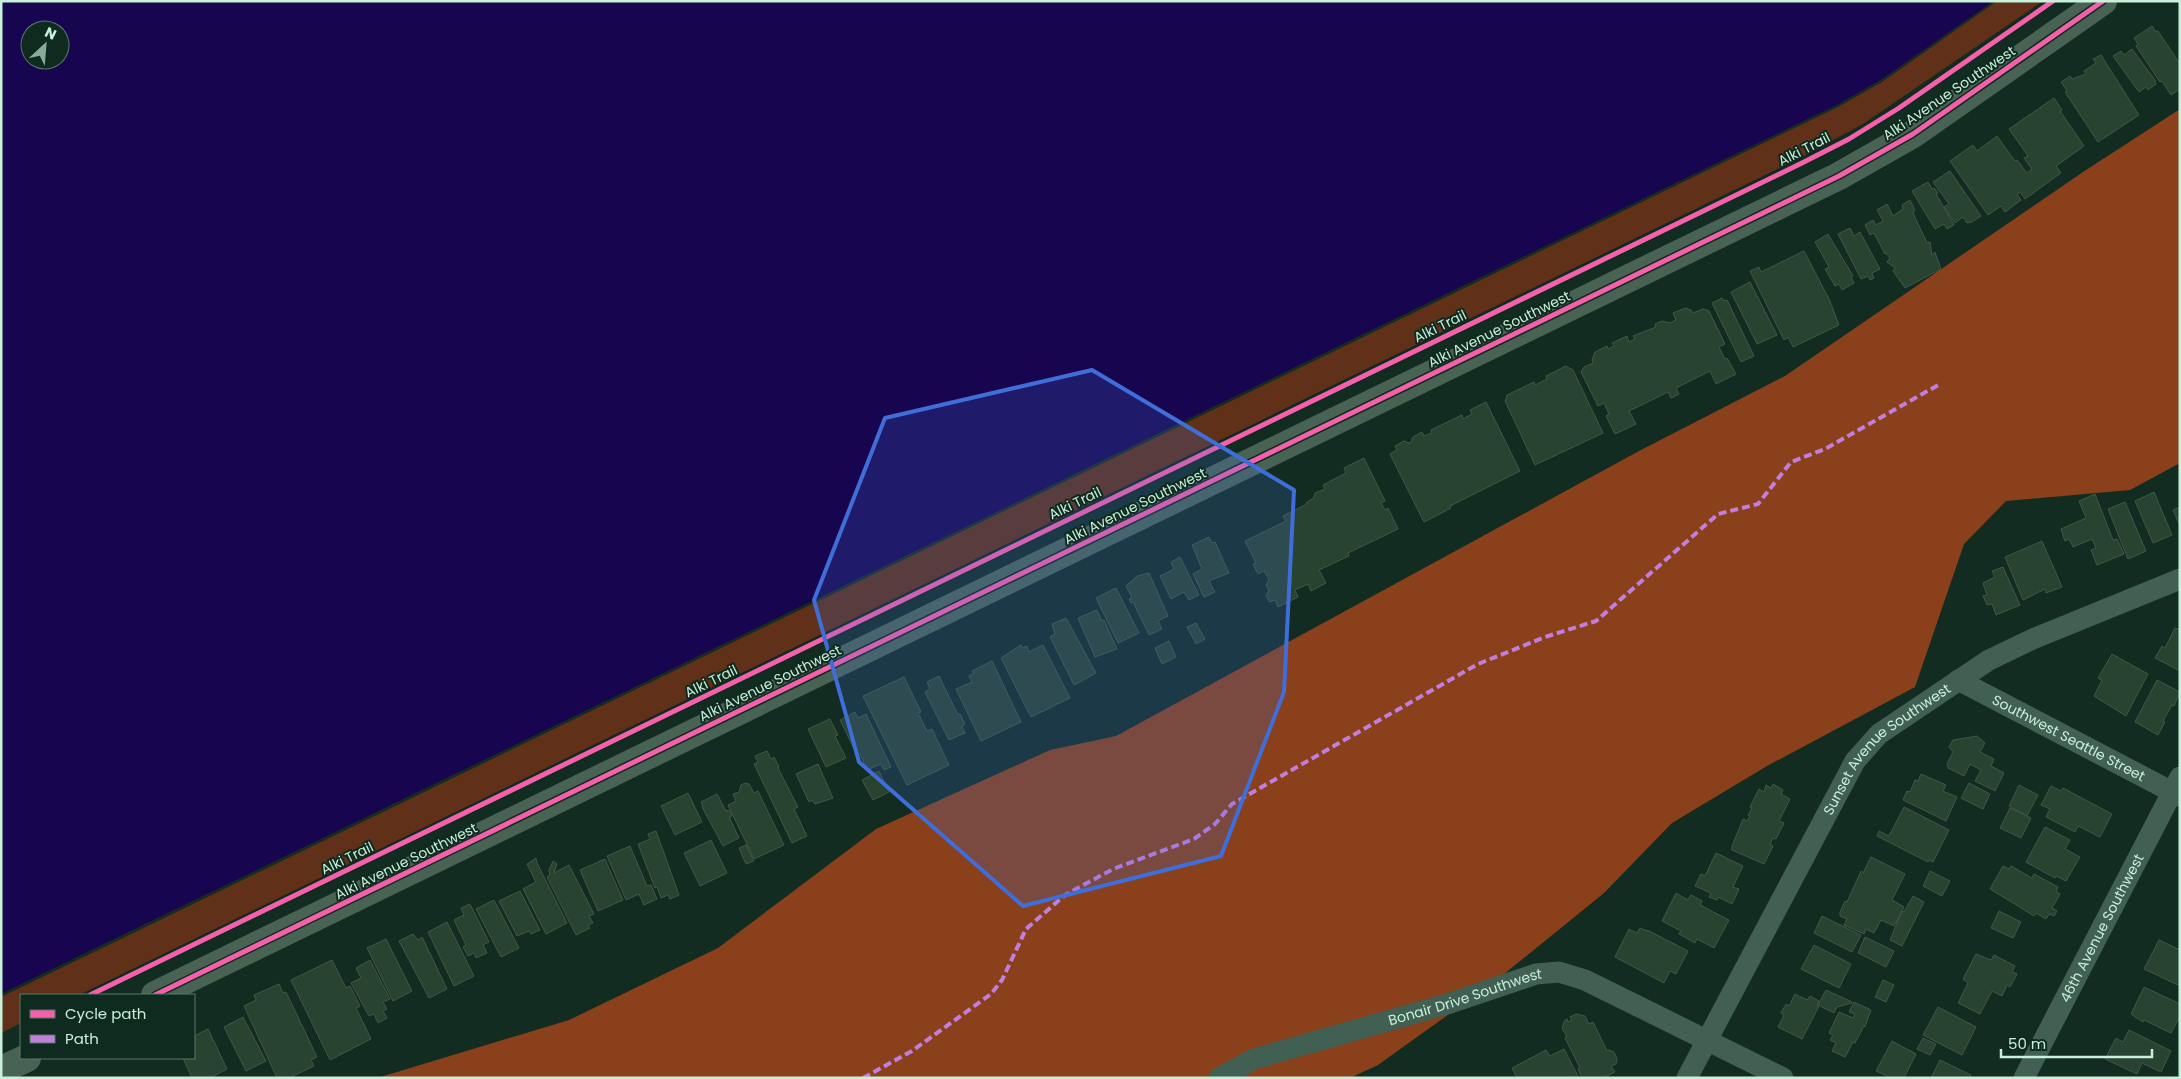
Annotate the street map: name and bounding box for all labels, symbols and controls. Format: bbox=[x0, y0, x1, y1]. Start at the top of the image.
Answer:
north arrow bbox=[20, 20, 70, 70]
text: N bbox=[42, 22, 60, 45]
street label: Alki Avenue Southwest bbox=[1879, 41, 2019, 145]
street label: Alki Trail bbox=[1774, 127, 1834, 171]
street label: Alki Avenue Southwest bbox=[1424, 286, 1574, 372]
street label: Alki Trail bbox=[1410, 305, 1470, 347]
street label: Alki Avenue Southwest bbox=[1060, 463, 1210, 549]
street label: Alki Trail bbox=[1045, 482, 1105, 524]
street label: Alki Avenue Southwest bbox=[695, 640, 845, 726]
street label: Alki Trail bbox=[681, 660, 741, 702]
street label: Sunset Avenue Southwest bbox=[1818, 679, 1954, 819]
street label: Southwest Seattle Street bbox=[1989, 690, 2149, 786]
street label: Alki Avenue Southwest bbox=[331, 818, 481, 904]
street label: Alki Trail bbox=[317, 837, 377, 879]
street label: 46th Avenue Southwest bbox=[2055, 850, 2149, 1006]
street label: Bonair Drive Southwest bbox=[1386, 964, 1542, 1030]
legend bbox=[20, 994, 195, 1059]
text: Cycle path bbox=[65, 1003, 146, 1024]
scale bar bbox=[2001, 1026, 2152, 1058]
text: Path bbox=[65, 1028, 99, 1049]
text: 50 m bbox=[2008, 1033, 2046, 1054]

